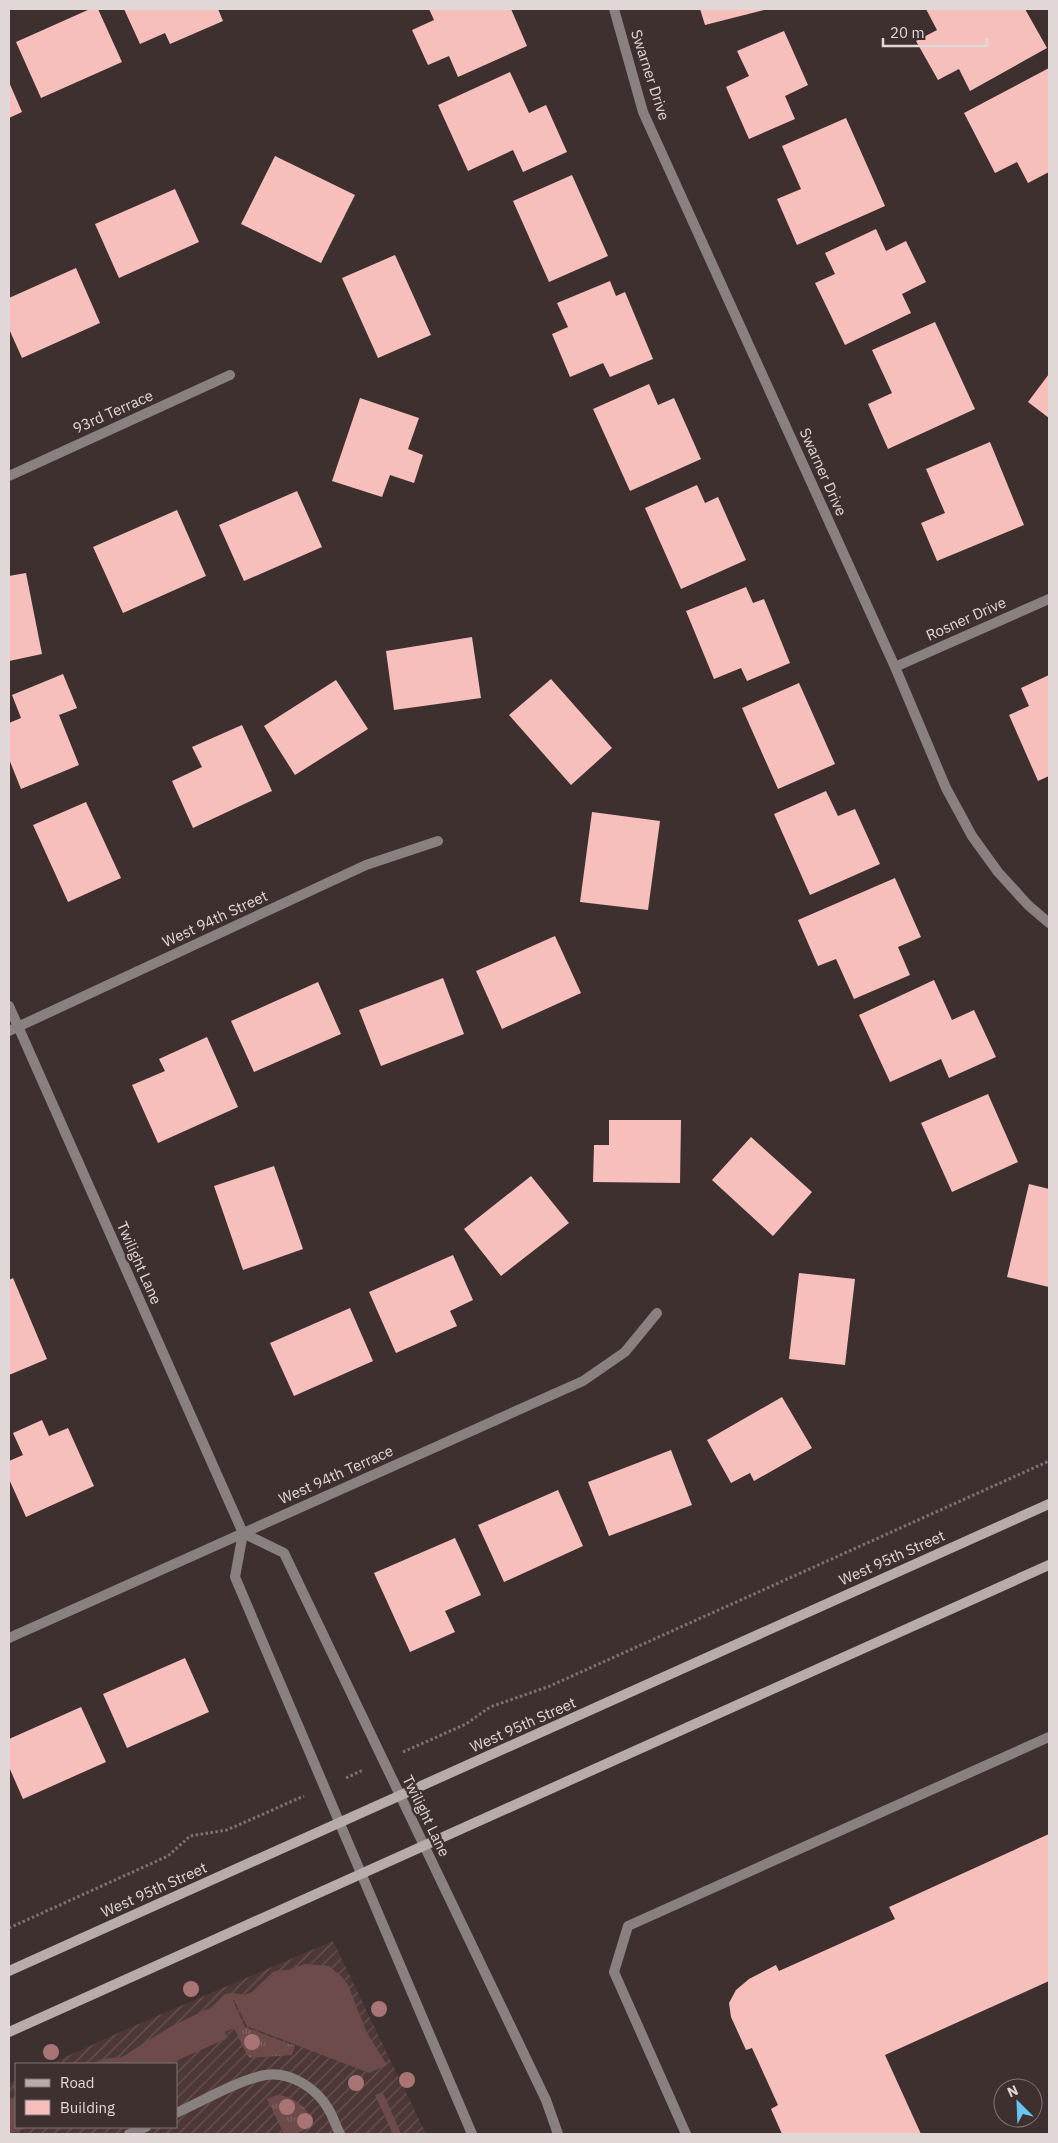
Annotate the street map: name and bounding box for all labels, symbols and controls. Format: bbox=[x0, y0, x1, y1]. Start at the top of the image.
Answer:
scale bar bbox=[883, 15, 987, 47]
text: 20 m bbox=[890, 23, 925, 42]
street label: Swarner Drive bbox=[627, 27, 674, 123]
street label: 93rd Terrace bbox=[70, 385, 156, 438]
street label: Swarner Drive bbox=[796, 425, 851, 519]
street label: Rosner Drive bbox=[923, 592, 1009, 645]
street label: West 94th Street bbox=[159, 886, 270, 951]
street label: Twilight Lane bbox=[113, 1218, 166, 1307]
street label: West 94th Terrace bbox=[276, 1441, 396, 1508]
street label: West 95th Street bbox=[836, 1526, 948, 1589]
street label: West 95th Street bbox=[467, 1693, 579, 1756]
street label: Twilight Lane bbox=[398, 1772, 454, 1860]
street label: West 95th Street bbox=[98, 1858, 210, 1921]
legend bbox=[15, 2063, 178, 2128]
text: Road bbox=[60, 2073, 95, 2092]
north arrow bbox=[993, 2078, 1043, 2128]
text: N bbox=[1004, 2081, 1021, 2101]
text: Building bbox=[60, 2098, 115, 2117]

